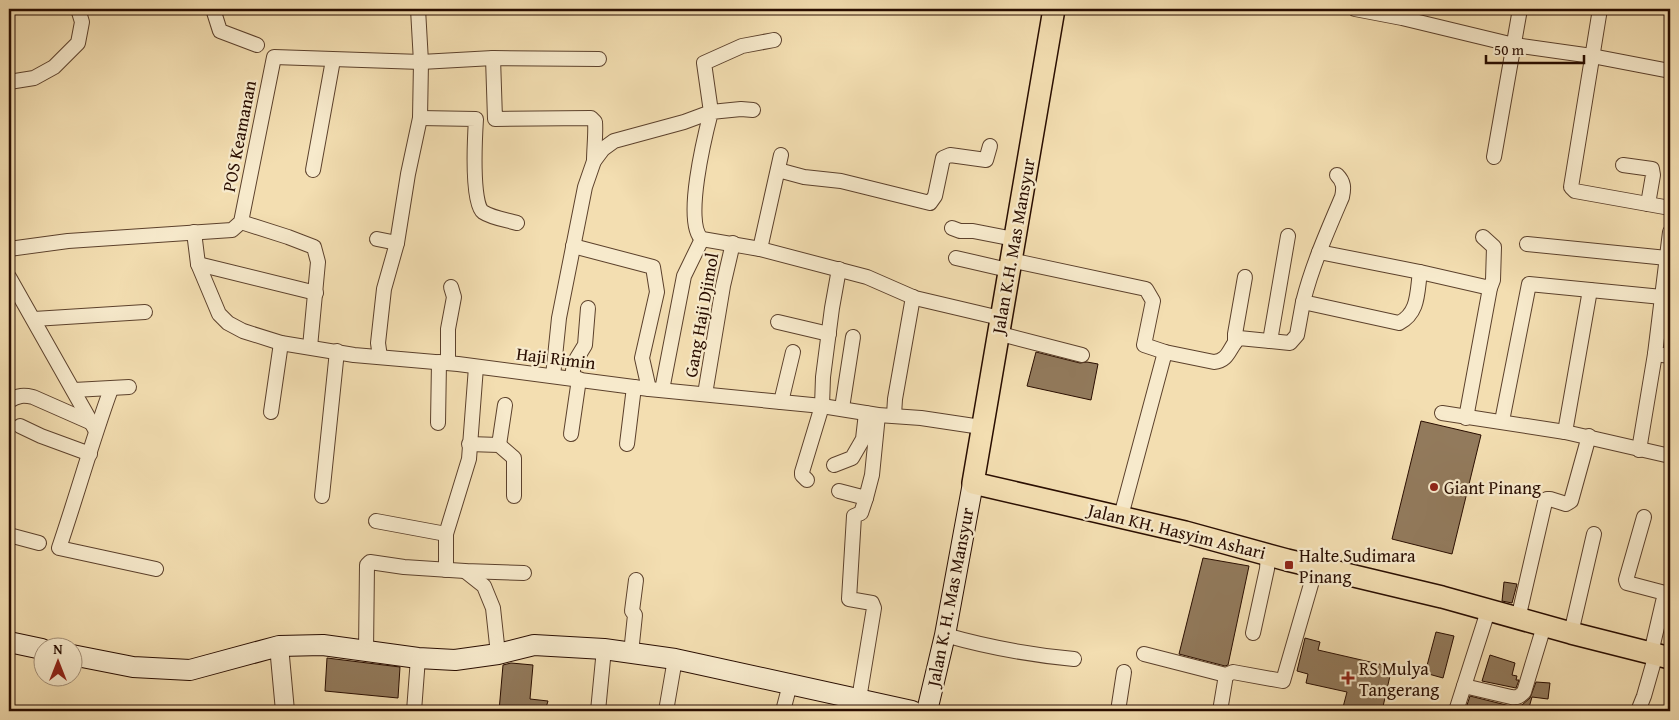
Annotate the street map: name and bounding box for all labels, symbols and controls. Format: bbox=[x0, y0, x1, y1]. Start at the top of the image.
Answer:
scale bar bbox=[1486, 32, 1584, 64]
text: 50 m bbox=[1494, 39, 1525, 60]
street label: POS Keamanan bbox=[215, 78, 263, 194]
street label: Jalan K.H. Mas Mansyur bbox=[984, 155, 1042, 338]
street label: Gang Haji Djimol bbox=[677, 251, 725, 379]
street label: Haji Rimin bbox=[515, 340, 597, 376]
place label: Giant Pinang bbox=[1444, 474, 1541, 501]
marker: Giant Pinang bbox=[1428, 481, 1440, 493]
street label: Jalan KH. Hasyim Ashari bbox=[1083, 495, 1269, 566]
street label: Jalan K. H. Mas Mansyur bbox=[919, 504, 981, 691]
place label: Halte Sudimara Pinang bbox=[1299, 542, 1416, 590]
marker: Halte Sudimara Pinang bbox=[1283, 559, 1295, 571]
north arrow bbox=[32, 638, 82, 688]
text: N bbox=[53, 639, 63, 659]
place label: RS Mulya Tangerang bbox=[1359, 655, 1439, 703]
marker: RS Mulya Tangerang bbox=[1341, 671, 1355, 685]

